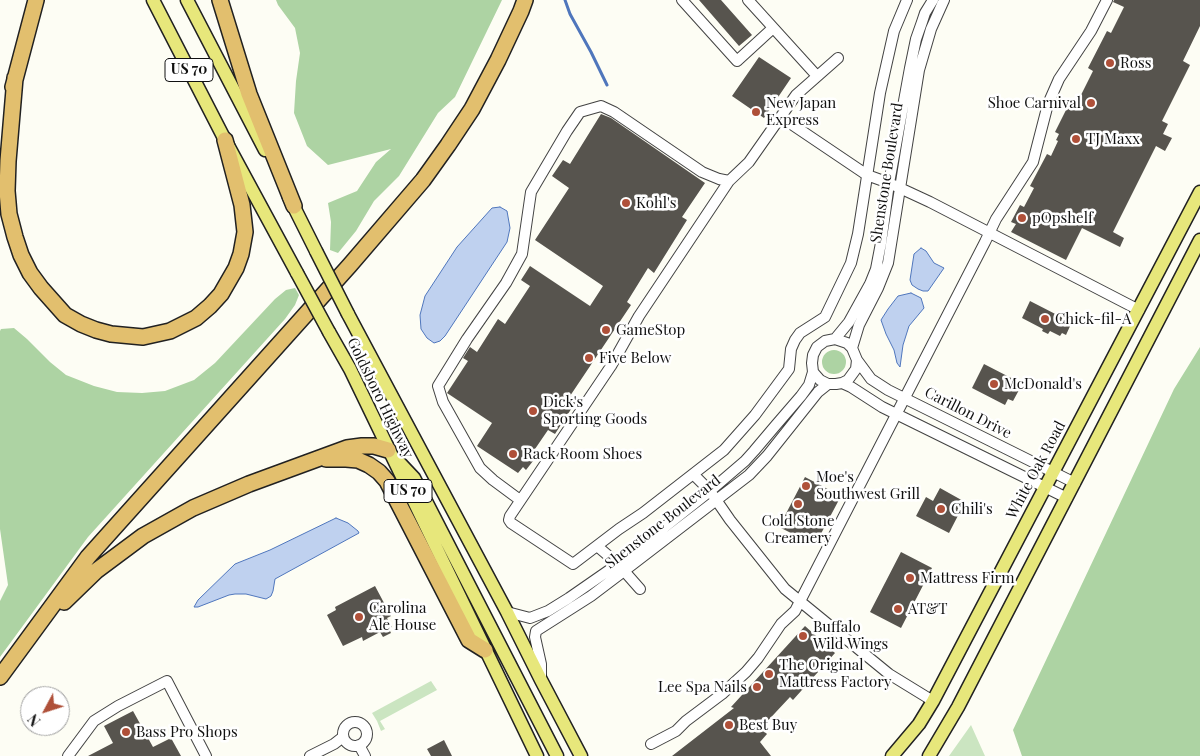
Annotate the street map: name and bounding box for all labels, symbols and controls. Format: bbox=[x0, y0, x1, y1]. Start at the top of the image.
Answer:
place label: Ross bbox=[1120, 54, 1151, 72]
marker: Ross bbox=[1104, 57, 1116, 69]
road number: US 70 bbox=[165, 58, 213, 82]
place label: New Japan Express bbox=[766, 94, 836, 129]
place label: Shoe Carnival bbox=[988, 94, 1081, 112]
marker: Shoe Carnival bbox=[1085, 97, 1097, 109]
street label: Shenstone Boulevard bbox=[867, 102, 907, 244]
marker: New Japan Express bbox=[750, 106, 762, 118]
place label: TJ Maxx bbox=[1086, 130, 1140, 148]
marker: TJ Maxx bbox=[1070, 133, 1082, 145]
place label: Kohl's bbox=[636, 194, 677, 212]
marker: Kohl's bbox=[620, 197, 632, 209]
place label: pOpshelf bbox=[1032, 209, 1093, 227]
marker: pOpshelf bbox=[1016, 212, 1028, 224]
place label: Chick-fil-A bbox=[1055, 310, 1131, 328]
marker: Chick-fil-A bbox=[1039, 313, 1051, 325]
place label: GameStop bbox=[616, 321, 685, 339]
marker: GameStop bbox=[600, 324, 612, 336]
street label: Goldsboro Highway bbox=[343, 335, 417, 461]
place label: Five Below bbox=[599, 349, 671, 367]
marker: Five Below bbox=[583, 352, 595, 364]
place label: McDonald's bbox=[1004, 375, 1082, 393]
marker: McDonald's bbox=[988, 378, 1000, 390]
street label: Carillon Drive bbox=[922, 383, 1014, 443]
place label: Dick's Sporting Goods bbox=[543, 393, 647, 428]
marker: Dick's Sporting Goods bbox=[527, 405, 539, 417]
street label: White Oak Road bbox=[1003, 418, 1069, 522]
place label: Rack Room Shoes bbox=[523, 445, 642, 463]
marker: Rack Room Shoes bbox=[507, 448, 519, 460]
place label: Moe's Southwest Grill bbox=[816, 468, 920, 503]
street label: Shenstone Boulevard bbox=[602, 471, 724, 573]
road number: US 70 bbox=[384, 480, 432, 502]
marker: Moe's Southwest Grill bbox=[800, 480, 812, 492]
marker: Cold Stone Creamery bbox=[792, 498, 804, 510]
place label: Chili's bbox=[951, 500, 993, 518]
marker: Chili's bbox=[935, 503, 947, 515]
place label: Cold Stone Creamery bbox=[761, 512, 835, 547]
place label: Mattress Firm bbox=[920, 569, 1015, 587]
marker: Mattress Firm bbox=[904, 572, 916, 584]
place label: Carolina Ale House bbox=[369, 599, 436, 634]
place label: AT&T bbox=[908, 600, 948, 618]
marker: AT&T bbox=[892, 603, 904, 615]
marker: Carolina Ale House bbox=[353, 611, 365, 623]
place label: Buffalo Wild Wings bbox=[813, 618, 888, 653]
marker: Buffalo Wild Wings bbox=[797, 630, 809, 642]
place label: The Original Mattress Factory bbox=[779, 656, 891, 691]
marker: The Original Mattress Factory bbox=[763, 668, 775, 680]
place label: Lee Spa Nails bbox=[658, 678, 747, 696]
marker: Lee Spa Nails bbox=[751, 681, 763, 693]
north arrow bbox=[20, 686, 70, 736]
text: N bbox=[23, 710, 44, 730]
place label: Best Buy bbox=[739, 716, 797, 734]
marker: Best Buy bbox=[723, 719, 735, 731]
place label: Bass Pro Shops bbox=[136, 723, 238, 741]
marker: Bass Pro Shops bbox=[120, 726, 132, 738]

